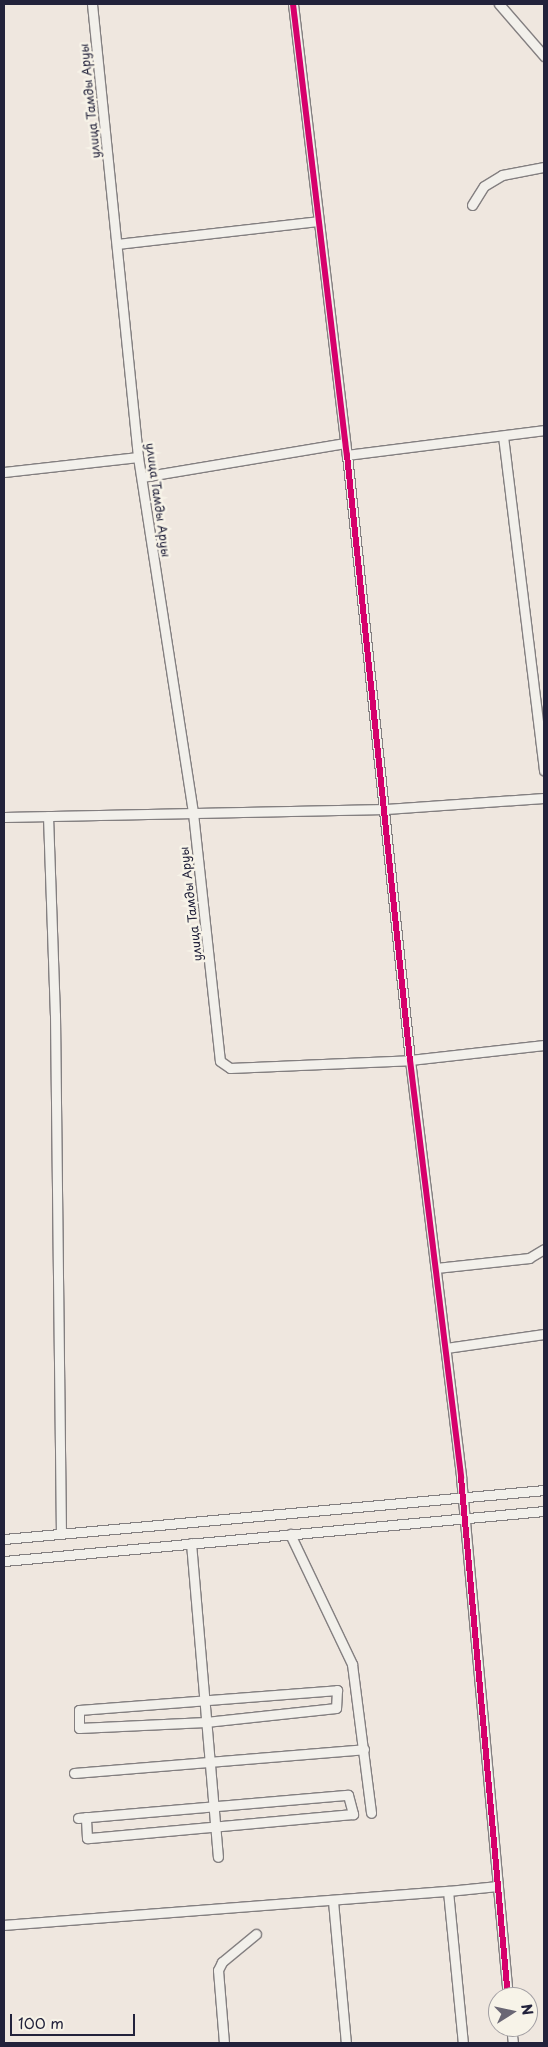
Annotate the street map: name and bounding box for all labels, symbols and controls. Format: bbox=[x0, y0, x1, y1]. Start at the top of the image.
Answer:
street label: улица Тамды Аруы bbox=[77, 42, 103, 160]
street label: улица Тамды Аруы bbox=[143, 441, 173, 559]
street label: улица Тамды Аруы bbox=[177, 845, 205, 963]
north arrow bbox=[488, 1987, 538, 2037]
text: N bbox=[516, 2002, 539, 2017]
scale bar bbox=[12, 2004, 138, 2036]
text: 100 m bbox=[18, 2011, 64, 2034]

